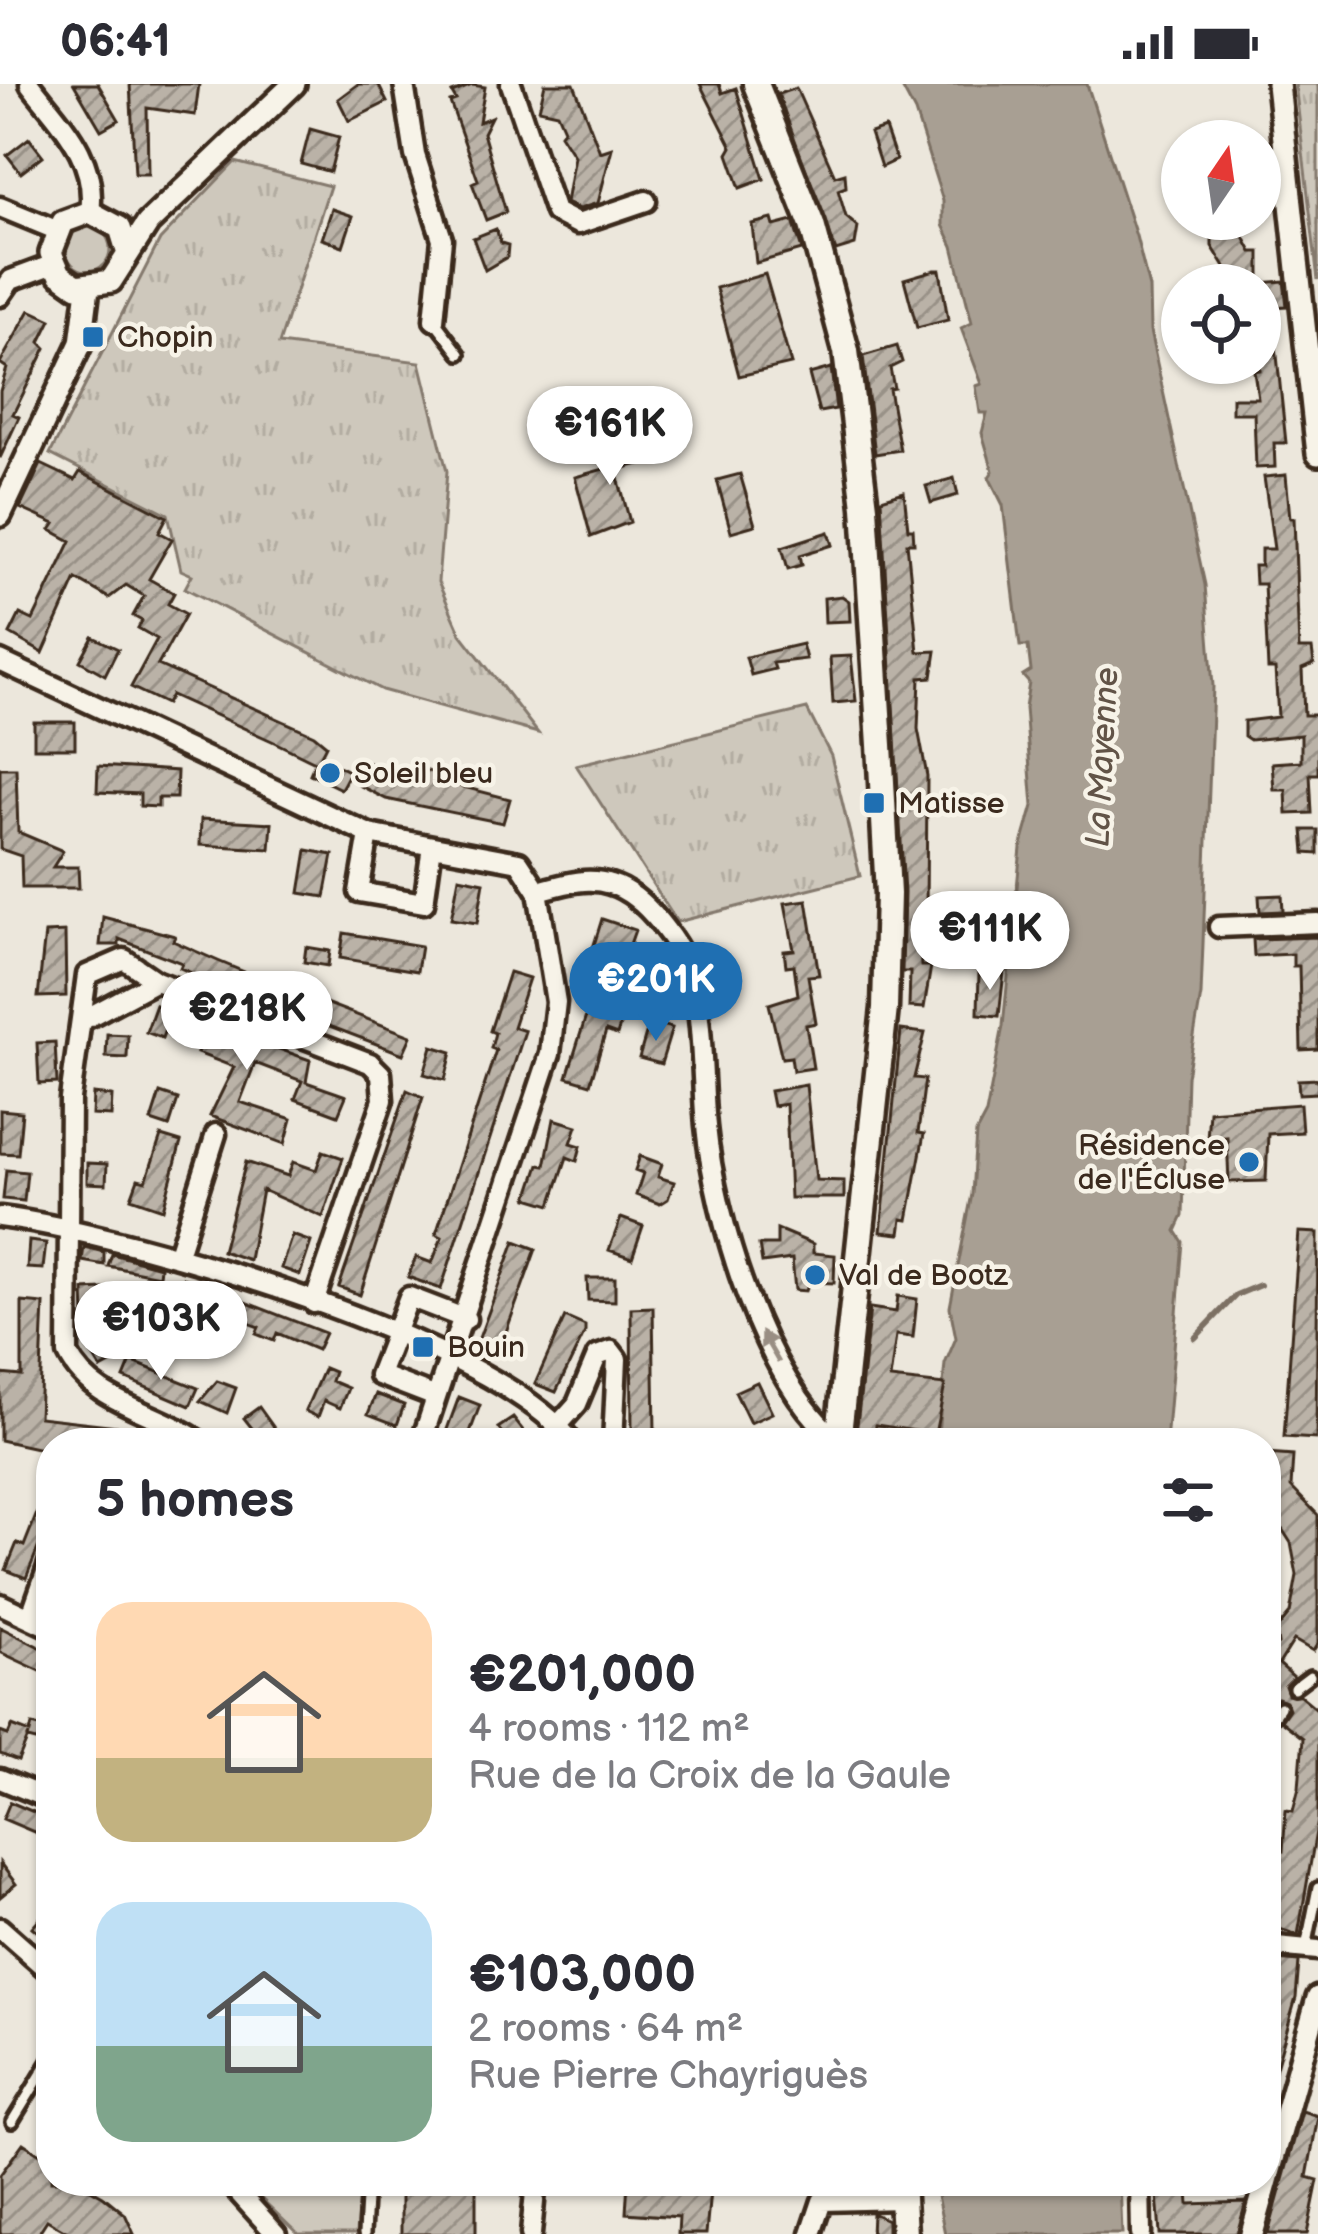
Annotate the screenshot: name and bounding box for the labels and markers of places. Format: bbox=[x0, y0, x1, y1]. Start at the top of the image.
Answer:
place label: Chopin bbox=[117, 320, 213, 356]
marker: Chopin bbox=[80, 324, 106, 350]
pin: €161K bbox=[526, 386, 694, 488]
place label: Soleil bleu bbox=[354, 756, 493, 792]
marker: Soleil bleu bbox=[317, 760, 343, 786]
place label: Matisse bbox=[898, 786, 1005, 822]
marker: Matisse bbox=[861, 790, 887, 816]
pin: €111K bbox=[906, 891, 1074, 993]
pin: €201K bbox=[572, 942, 740, 1044]
pin: €218K bbox=[163, 971, 331, 1073]
place label: Résidence de l'Écluse bbox=[1077, 1128, 1225, 1198]
marker: Résidence de l'Écluse bbox=[1236, 1149, 1262, 1175]
place label: Val de Bootz bbox=[839, 1258, 1009, 1294]
marker: Val de Bootz bbox=[802, 1262, 828, 1288]
pin: €103K bbox=[77, 1281, 245, 1383]
place label: Bouin bbox=[447, 1330, 525, 1366]
marker: Bouin bbox=[410, 1334, 436, 1360]

